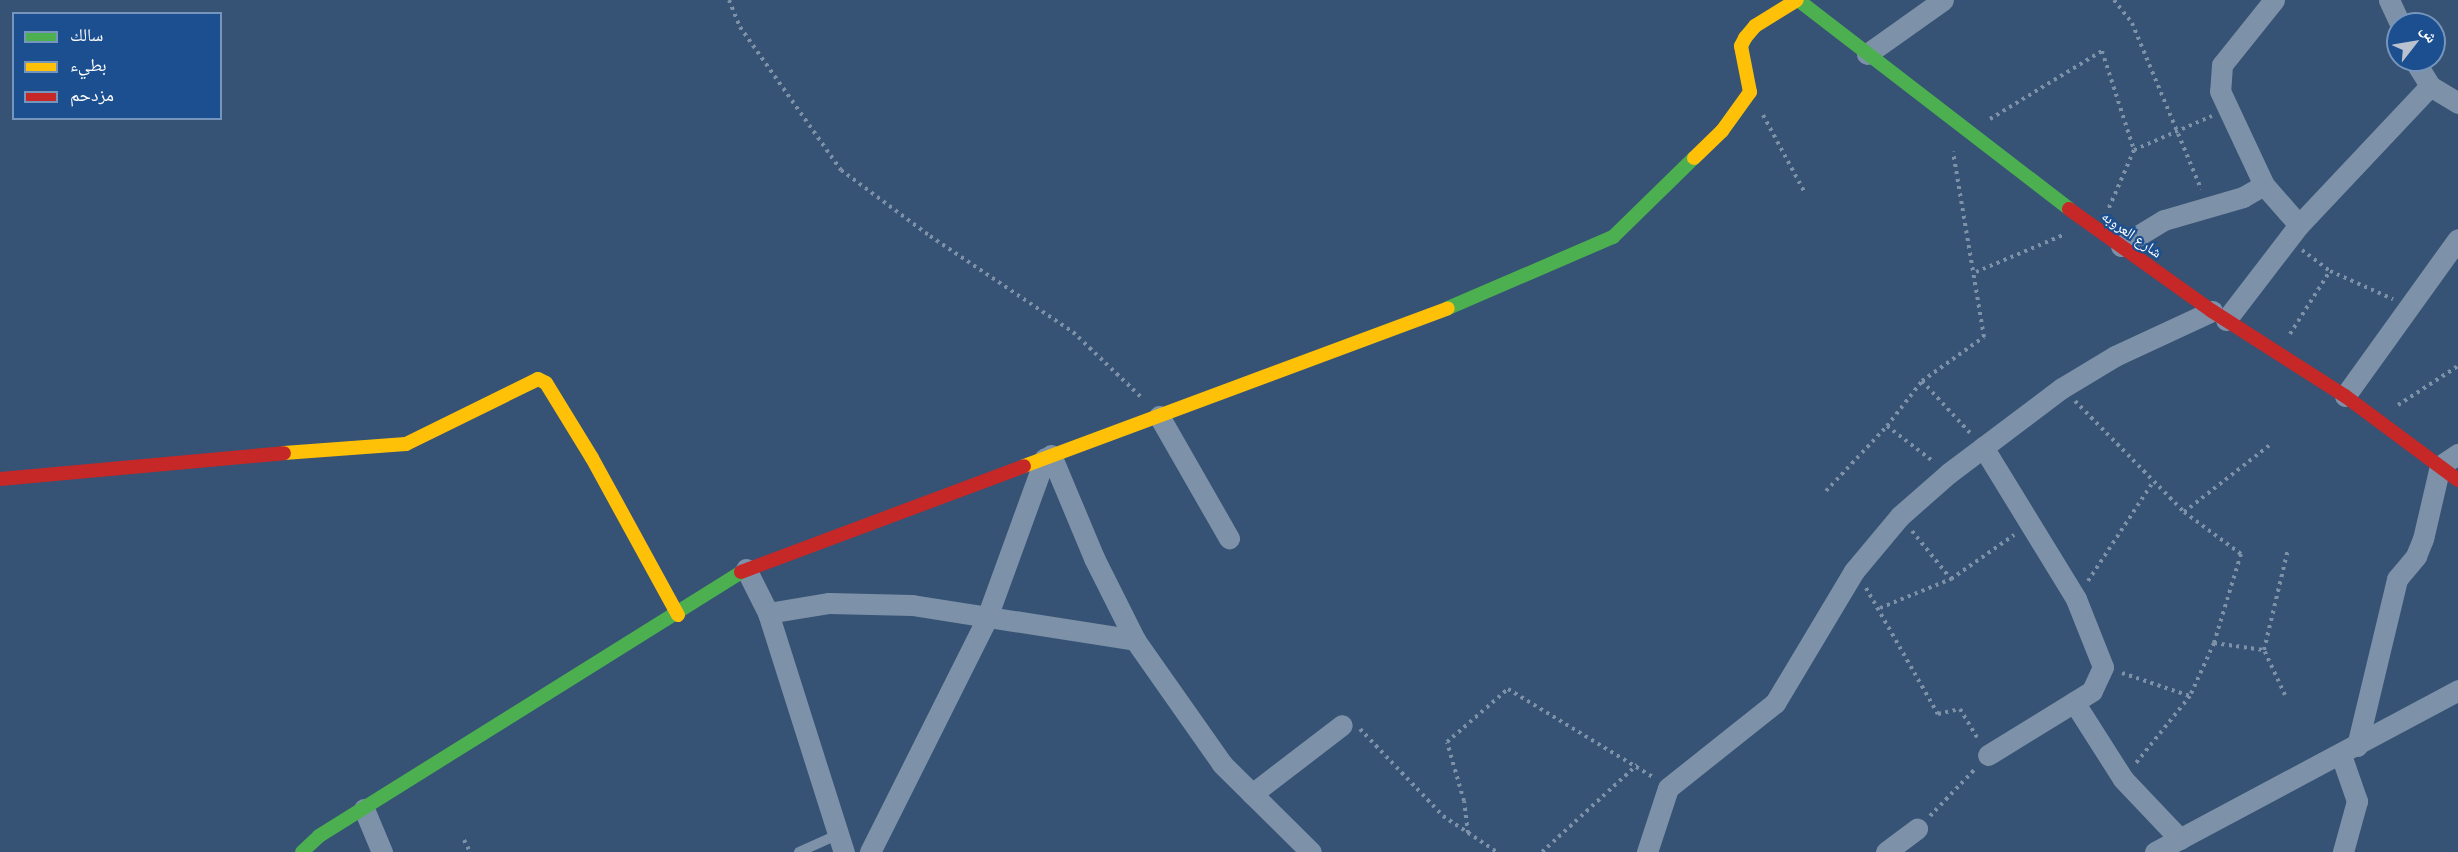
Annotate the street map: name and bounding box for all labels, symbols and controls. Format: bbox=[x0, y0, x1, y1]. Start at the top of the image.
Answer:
legend bbox=[12, 12, 222, 120]
north arrow bbox=[2386, 12, 2446, 72]
text: ش bbox=[2417, 21, 2443, 46]
text: سالك bbox=[70, 23, 103, 46]
text: بطيء bbox=[70, 53, 107, 76]
text: مزدحم bbox=[70, 83, 114, 106]
street label: شارع العروبه bbox=[2098, 207, 2166, 261]

